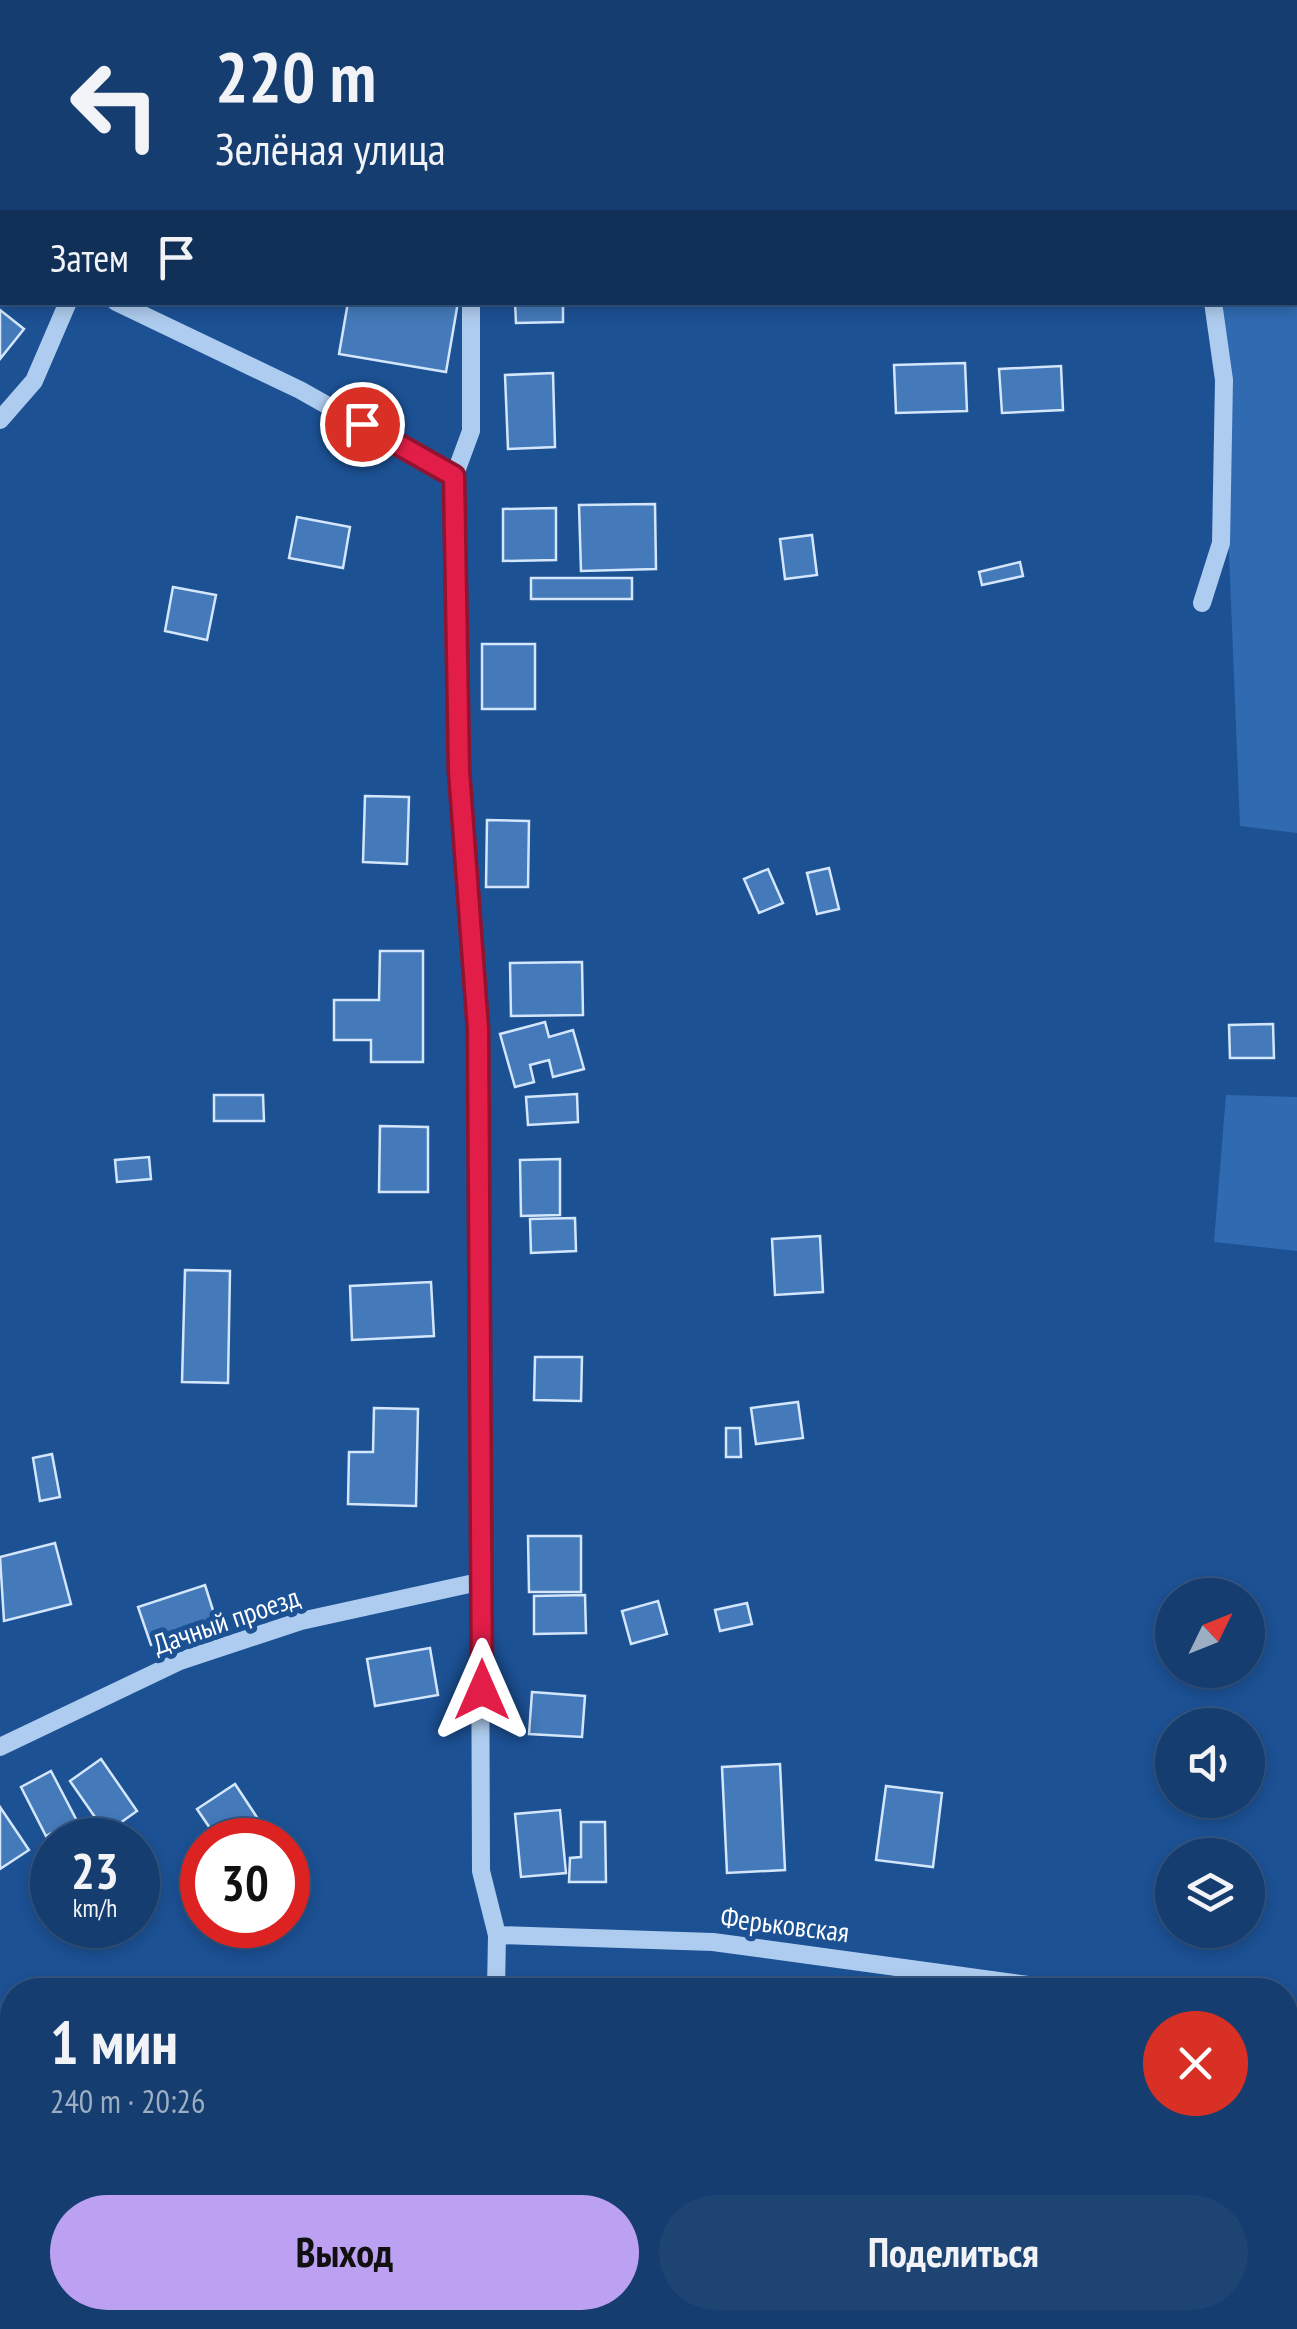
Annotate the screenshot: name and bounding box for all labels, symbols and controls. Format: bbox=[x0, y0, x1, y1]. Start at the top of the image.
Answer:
text: 220 m bbox=[215, 31, 376, 121]
icon: left bbox=[50, 40, 180, 170]
text: Зелёная улица bbox=[215, 119, 446, 177]
icon: arrive bbox=[149, 230, 204, 285]
text: Затем bbox=[50, 233, 129, 282]
pin bbox=[320, 382, 405, 467]
icon: arrive bbox=[335, 397, 390, 452]
street label: Дачный проезд bbox=[148, 1578, 304, 1662]
north arrow bbox=[1155, 1578, 1265, 1688]
map controls bbox=[1155, 1578, 1265, 1948]
position arrow bbox=[430, 1638, 534, 1742]
button: sound bbox=[1155, 1708, 1265, 1818]
speed limit sign: 30 bbox=[180, 1818, 310, 1948]
text: 23 bbox=[71, 1838, 119, 1903]
button: layers bbox=[1155, 1838, 1265, 1948]
text: km/h bbox=[73, 1892, 117, 1924]
street label: Ферьковская bbox=[719, 1898, 851, 1950]
text: 1 мин bbox=[50, 2003, 178, 2081]
button: close bbox=[1143, 2011, 1248, 2116]
text: 240 m · 20:26 bbox=[50, 2080, 205, 2122]
button: Выход bbox=[50, 2195, 639, 2310]
button: Поделиться bbox=[659, 2195, 1248, 2310]

